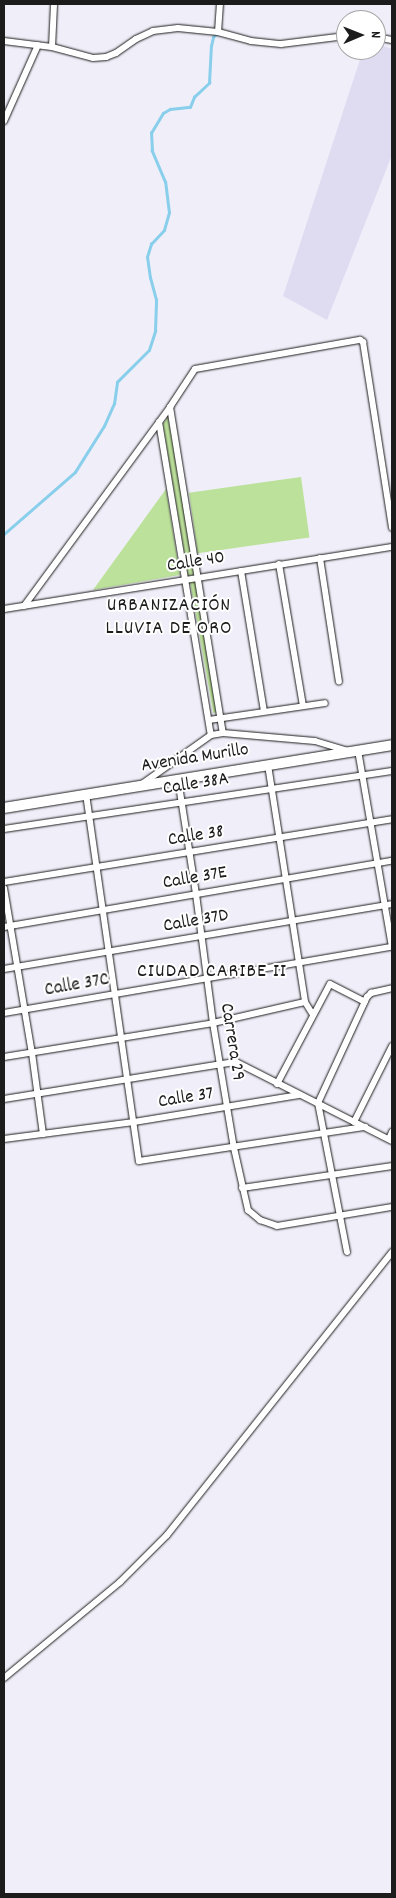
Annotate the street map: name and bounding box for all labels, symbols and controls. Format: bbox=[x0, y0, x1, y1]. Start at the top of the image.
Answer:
north arrow bbox=[336, 10, 386, 60]
text: N bbox=[365, 31, 385, 38]
street label: Calle 40 bbox=[165, 547, 227, 579]
district label: URBANIZACIÓN LLUVIA DE ORO bbox=[104, 595, 234, 642]
street label: Avenida Murillo bbox=[140, 739, 250, 779]
street label: Calle 38A bbox=[161, 769, 231, 801]
street label: Calle 38 bbox=[167, 821, 225, 853]
street label: Calle 37E bbox=[161, 862, 229, 896]
street label: Calle 37D bbox=[162, 905, 230, 939]
district label: CIUDAD CARIBE II bbox=[135, 960, 289, 984]
street label: Calle 37C bbox=[43, 969, 111, 1003]
street label: Carrera 29 bbox=[214, 1002, 248, 1082]
street label: Calle 37 bbox=[157, 1083, 215, 1115]

